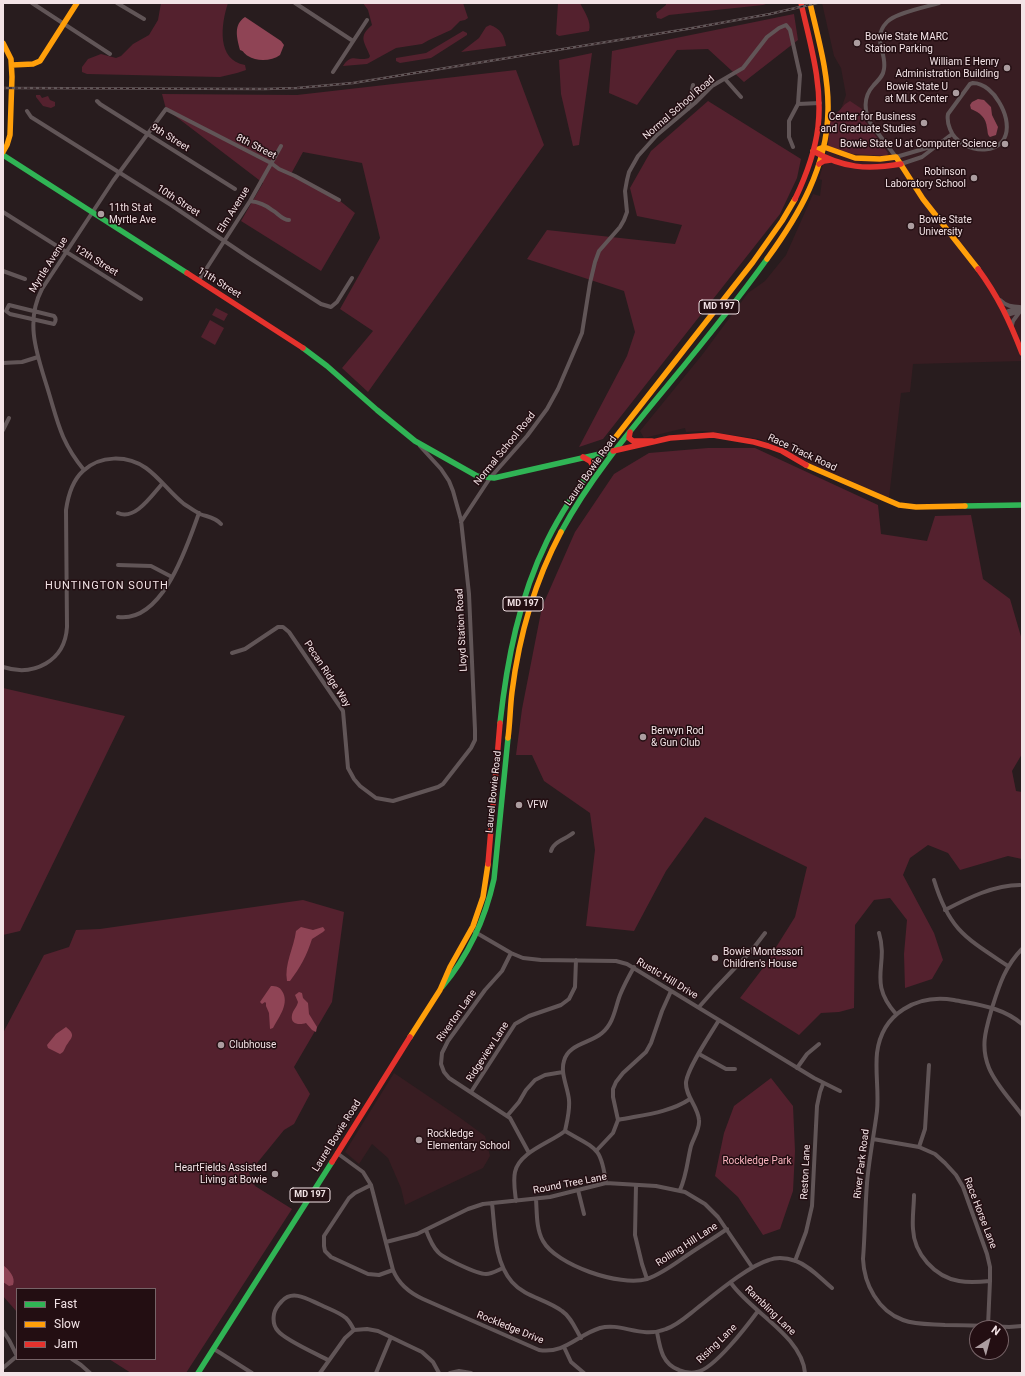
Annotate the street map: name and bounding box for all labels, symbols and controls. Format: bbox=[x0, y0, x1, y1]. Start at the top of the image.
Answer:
place label: Bowie State MARC Station Parking bbox=[865, 31, 948, 54]
marker: Bowie State MARC Station Parking bbox=[852, 38, 862, 48]
place label: William E Henry Administration Building bbox=[895, 56, 999, 80]
marker: William E Henry Administration Building bbox=[1002, 63, 1012, 73]
street label: Normal School Road bbox=[641, 74, 717, 142]
place label: Bowie State U at MLK Center bbox=[885, 81, 948, 104]
marker: Bowie State U at MLK Center bbox=[951, 88, 961, 98]
place label: Center for Business and Graduate Studies bbox=[821, 111, 916, 134]
marker: Center for Business and Graduate Studies bbox=[919, 118, 929, 128]
street label: 9th Street bbox=[148, 121, 192, 155]
street label: 8th Street bbox=[234, 132, 278, 162]
place label: Bowie State U at Computer Science bbox=[840, 138, 997, 150]
marker: Bowie State U at Computer Science bbox=[1000, 139, 1010, 149]
place label: Robinson Laboratory School bbox=[885, 166, 966, 190]
marker: Robinson Laboratory School bbox=[969, 173, 979, 183]
street label: 10th Street bbox=[154, 183, 202, 219]
street label: Elm Avenue bbox=[215, 185, 253, 235]
place label: 11th St at Myrtle Ave bbox=[109, 202, 156, 226]
marker: 11th St at Myrtle Ave bbox=[96, 209, 106, 219]
place label: Bowie State University bbox=[919, 214, 972, 238]
marker: Bowie State University bbox=[906, 221, 916, 231]
street label: Myrtle Avenue bbox=[27, 235, 71, 295]
street label: 12th Street bbox=[72, 243, 120, 279]
street label: 11th Street bbox=[195, 265, 243, 301]
road number: MD 197 bbox=[699, 300, 739, 314]
street label: Normal School Road bbox=[472, 410, 538, 488]
street label: Race Track Road bbox=[766, 432, 838, 474]
street label: Laurel Bowie Road bbox=[562, 434, 620, 508]
district label: HUNTINGTON SOUTH bbox=[45, 579, 169, 593]
street label: Lloyd Station Road bbox=[454, 588, 470, 672]
road number: MD 197 bbox=[503, 597, 543, 611]
street label: Pecan Ridge Way bbox=[301, 639, 353, 709]
place label: Berwyn Rod & Gun Club bbox=[651, 725, 704, 748]
marker: Berwyn Rod & Gun Club bbox=[638, 732, 648, 742]
street label: Laurel Bowie Road bbox=[484, 750, 504, 834]
place label: VFW bbox=[527, 799, 548, 811]
marker: VFW bbox=[514, 800, 524, 810]
place label: Bowie Montessori Children's House bbox=[723, 946, 803, 970]
marker: Bowie Montessori Children's House bbox=[710, 953, 720, 963]
street label: Rustic Hill Drive bbox=[634, 956, 700, 1002]
street label: Riverton Lane bbox=[435, 988, 479, 1044]
street label: Ridgeview Lane bbox=[464, 1020, 512, 1084]
place label: Clubhouse bbox=[229, 1039, 276, 1051]
marker: Clubhouse bbox=[216, 1040, 226, 1050]
street label: Laurel Bowie Road bbox=[310, 1098, 364, 1174]
place label: Rockledge Elementary School bbox=[427, 1128, 510, 1152]
street label: River Park Road bbox=[852, 1128, 872, 1200]
marker: Rockledge Elementary School bbox=[414, 1135, 424, 1145]
street label: Reston Lane bbox=[799, 1144, 813, 1200]
park label: Rockledge Park bbox=[722, 1155, 792, 1167]
place label: HeartFields Assisted Living at Bowie bbox=[175, 1162, 267, 1186]
marker: HeartFields Assisted Living at Bowie bbox=[270, 1169, 280, 1179]
street label: Round Tree Lane bbox=[532, 1171, 608, 1197]
street label: Race Horse Lane bbox=[961, 1176, 999, 1250]
road number: MD 197 bbox=[290, 1188, 330, 1202]
street label: Rolling Hill Lane bbox=[654, 1221, 720, 1269]
street label: Rambling Lane bbox=[742, 1284, 798, 1338]
legend bbox=[16, 1288, 156, 1360]
text: Fast bbox=[54, 1297, 77, 1311]
street label: Rockledge Drive bbox=[475, 1309, 545, 1347]
text: Slow bbox=[54, 1317, 80, 1331]
north arrow bbox=[969, 1320, 1009, 1360]
street label: Rising Lane bbox=[694, 1322, 740, 1366]
text: N bbox=[989, 1323, 1003, 1338]
text: Jam bbox=[54, 1337, 78, 1351]

